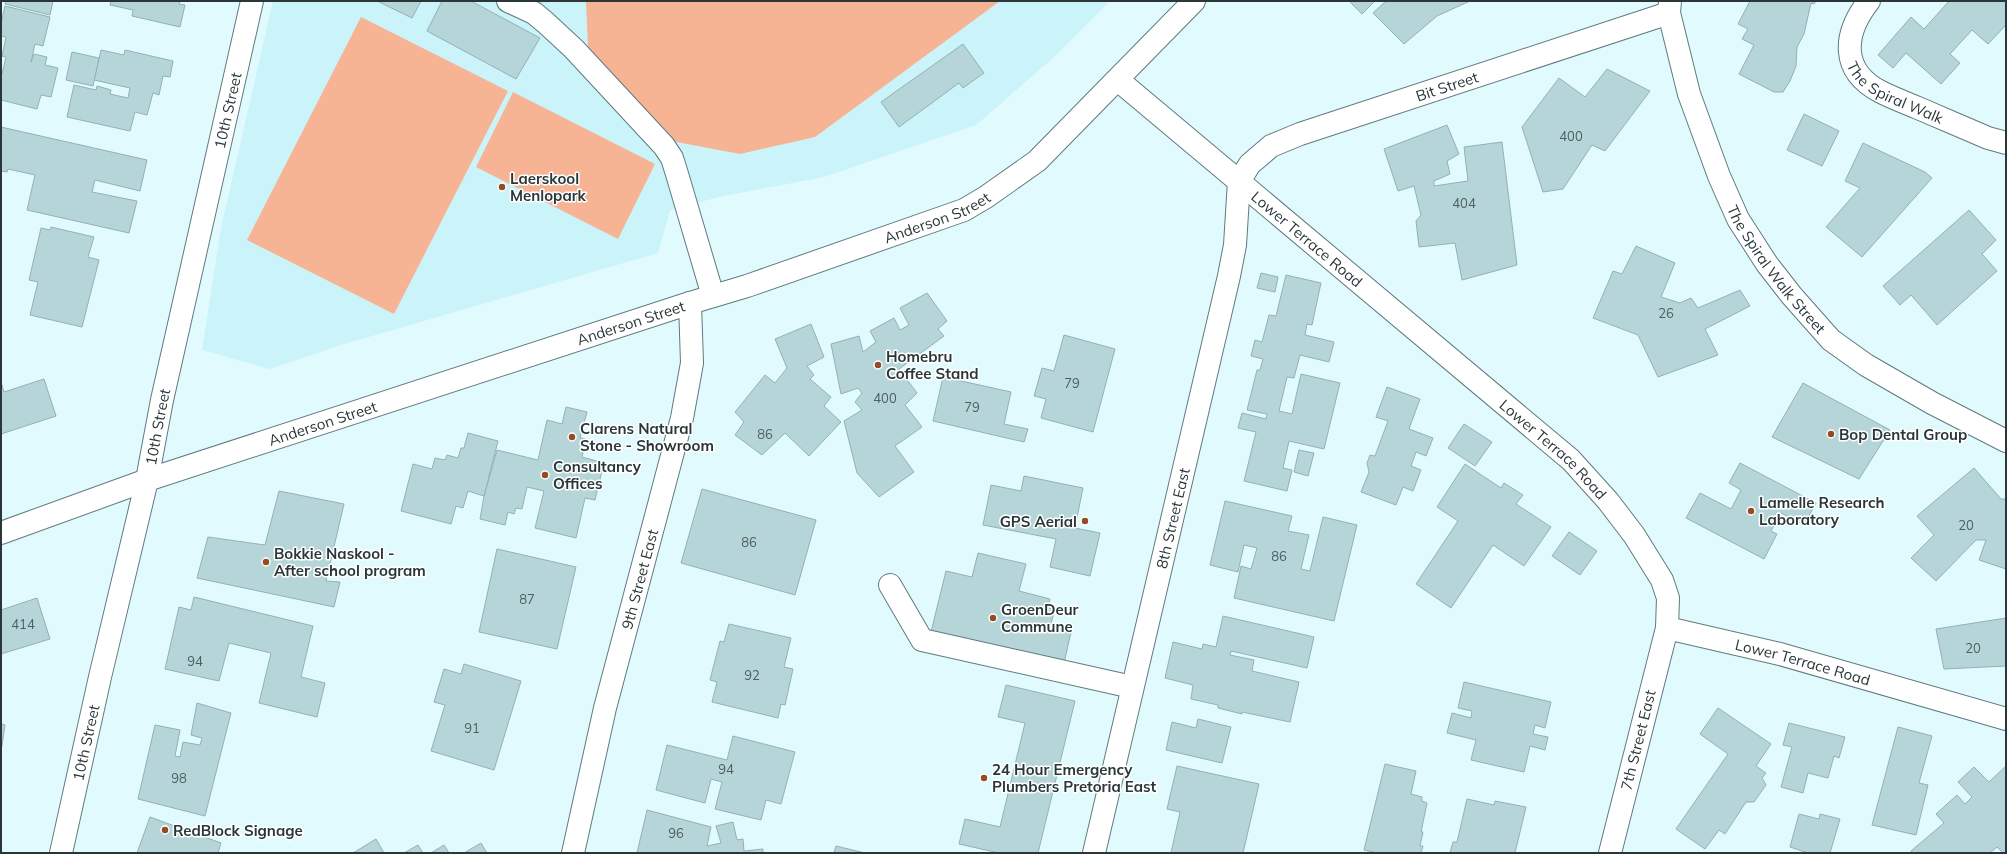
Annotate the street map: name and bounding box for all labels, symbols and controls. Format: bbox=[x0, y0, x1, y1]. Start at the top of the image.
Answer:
street label: The Spiral Walk bbox=[1843, 58, 1947, 127]
street label: Bit Street bbox=[1413, 67, 1480, 105]
street label: 10th Street bbox=[210, 71, 245, 150]
house number: 400 bbox=[1559, 128, 1583, 144]
place label: Laerskool Menlopark bbox=[510, 169, 587, 205]
marker: Laerskool Menlopark bbox=[497, 182, 507, 192]
street label: Lower Terrace Road bbox=[1248, 187, 1367, 291]
street label: Anderson Street bbox=[881, 188, 994, 247]
house number: 404 bbox=[1452, 195, 1476, 211]
street label: The Spiral Walk Street bbox=[1723, 202, 1830, 337]
street label: Anderson Street bbox=[574, 296, 687, 349]
house number: 26 bbox=[1658, 305, 1674, 321]
place label: Homebru Coffee Stand bbox=[886, 347, 979, 383]
marker: Homebru Coffee Stand bbox=[873, 360, 883, 370]
house number: 79 bbox=[1064, 375, 1080, 391]
street label: 10th Street bbox=[141, 387, 174, 467]
house number: 400 bbox=[873, 390, 897, 406]
street label: Lower Terrace Road bbox=[1496, 395, 1611, 503]
street label: Anderson Street bbox=[266, 396, 379, 449]
house number: 79 bbox=[964, 399, 980, 415]
place label: Clarens Natural Stone - Showroom bbox=[580, 419, 714, 455]
place label: Bop Dental Group bbox=[1839, 425, 1967, 444]
house number: 86 bbox=[757, 426, 773, 442]
marker: Bop Dental Group bbox=[1826, 429, 1836, 439]
marker: Clarens Natural Stone - Showroom bbox=[567, 432, 577, 442]
place label: Consultancy Offices bbox=[553, 457, 642, 493]
street label: 8th Street East bbox=[1151, 466, 1193, 570]
marker: Consultancy Offices bbox=[540, 470, 550, 480]
place label: Lamelle Research Laboratory bbox=[1759, 493, 1885, 529]
marker: Lamelle Research Laboratory bbox=[1746, 506, 1756, 516]
place label: GPS Aerial bbox=[1000, 512, 1077, 531]
marker: GPS Aerial bbox=[1080, 516, 1090, 526]
house number: 20 bbox=[1958, 517, 1974, 533]
street label: 9th Street East bbox=[617, 527, 662, 631]
house number: 86 bbox=[741, 534, 757, 550]
place label: Bokkie Naskool - After school program bbox=[274, 544, 426, 580]
house number: 86 bbox=[1271, 548, 1287, 564]
marker: Bokkie Naskool - After school program bbox=[261, 557, 271, 567]
house number: 87 bbox=[519, 591, 535, 607]
place label: GroenDeur Commune bbox=[1001, 600, 1079, 636]
marker: GroenDeur Commune bbox=[988, 613, 998, 623]
house number: 414 bbox=[11, 616, 35, 632]
street label: Lower Terrace Road bbox=[1733, 635, 1873, 689]
house number: 20 bbox=[1965, 640, 1981, 656]
house number: 94 bbox=[187, 653, 203, 669]
house number: 92 bbox=[744, 667, 760, 683]
street label: 7th Street East bbox=[1616, 688, 1660, 792]
street label: 10th Street bbox=[68, 703, 103, 783]
house number: 91 bbox=[464, 720, 480, 736]
place label: 24 Hour Emergency Plumbers Pretoria East bbox=[992, 760, 1156, 796]
house number: 94 bbox=[718, 761, 734, 777]
house number: 98 bbox=[171, 770, 187, 786]
marker: 24 Hour Emergency Plumbers Pretoria East bbox=[979, 773, 989, 783]
place label: RedBlock Signage bbox=[173, 821, 303, 840]
marker: RedBlock Signage bbox=[160, 825, 170, 835]
house number: 96 bbox=[668, 825, 684, 841]

